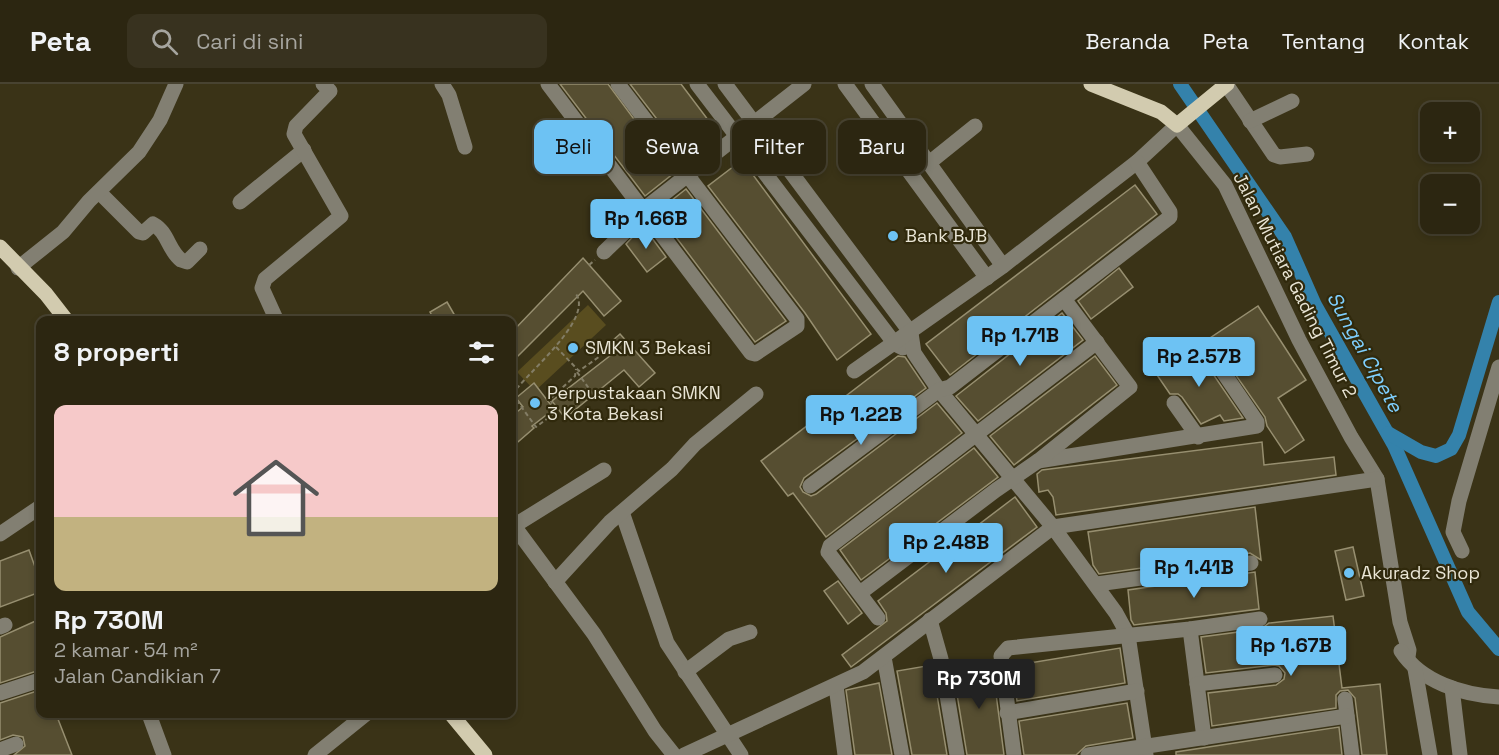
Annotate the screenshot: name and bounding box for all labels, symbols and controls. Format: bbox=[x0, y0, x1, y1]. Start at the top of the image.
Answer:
search box bbox=[127, 14, 547, 68]
text: Peta bbox=[30, 23, 91, 59]
icon: search bbox=[148, 25, 181, 58]
text: Cari di sini bbox=[196, 27, 303, 55]
text: Beranda bbox=[1085, 28, 1170, 55]
text: Peta bbox=[1203, 28, 1249, 55]
text: Tentang bbox=[1282, 28, 1365, 55]
text: Kontak bbox=[1398, 28, 1469, 55]
map controls bbox=[1420, 102, 1480, 234]
button: + bbox=[1420, 102, 1480, 162]
chip: Beli bbox=[534, 120, 613, 174]
chip: Sewa bbox=[625, 120, 720, 174]
chip: Filter bbox=[732, 120, 826, 174]
chip: Baru bbox=[838, 120, 926, 174]
street label: Jalan Mutiara Gading Timur 2 bbox=[1228, 168, 1363, 401]
button: − bbox=[1420, 174, 1480, 234]
pin: Rp 1.66B bbox=[584, 199, 708, 250]
text: Rp 1.66B bbox=[604, 205, 688, 231]
place label: Bank BJB bbox=[905, 224, 987, 247]
marker: Bank BJB bbox=[886, 229, 900, 243]
water label: Sungai Cipete bbox=[1321, 287, 1409, 418]
pin: Rp 1.71B bbox=[958, 316, 1082, 367]
text: Rp 1.71B bbox=[981, 322, 1059, 348]
text: 8 properti bbox=[54, 335, 179, 369]
icon: filters bbox=[465, 336, 498, 369]
place label: SMKN 3 Bekasi bbox=[585, 336, 711, 359]
pin: Rp 2.57B bbox=[1137, 337, 1261, 388]
marker: SMKN 3 Bekasi bbox=[566, 341, 580, 355]
text: Rp 2.57B bbox=[1157, 343, 1241, 369]
place label: Perpustakaan SMKN 3 Kota Bekasi bbox=[547, 381, 721, 425]
pin: Rp 1.22B bbox=[799, 395, 923, 446]
marker: Perpustakaan SMKN 3 Kota Bekasi bbox=[528, 396, 542, 410]
text: Rp 1.22B bbox=[820, 401, 902, 427]
icon: home bbox=[222, 444, 330, 552]
pin: Rp 2.48B bbox=[884, 523, 1008, 574]
text: Rp 2.48B bbox=[903, 529, 989, 555]
pin: Rp 1.41B bbox=[1132, 548, 1256, 599]
text: Rp 1.41B bbox=[1154, 554, 1234, 580]
place label: Akuradz Shop bbox=[1361, 561, 1480, 584]
marker: Akuradz Shop bbox=[1342, 566, 1356, 580]
text: Rp 730M bbox=[54, 603, 164, 637]
pin: Rp 1.67B bbox=[1229, 626, 1353, 677]
text: Rp 1.67B bbox=[1250, 632, 1332, 658]
text: 2 kamar · 54 m² bbox=[54, 637, 198, 663]
pin: Rp 730M bbox=[924, 659, 1034, 710]
text: Jalan Candikian 7 bbox=[54, 663, 221, 689]
text: Rp 730M bbox=[937, 665, 1021, 691]

